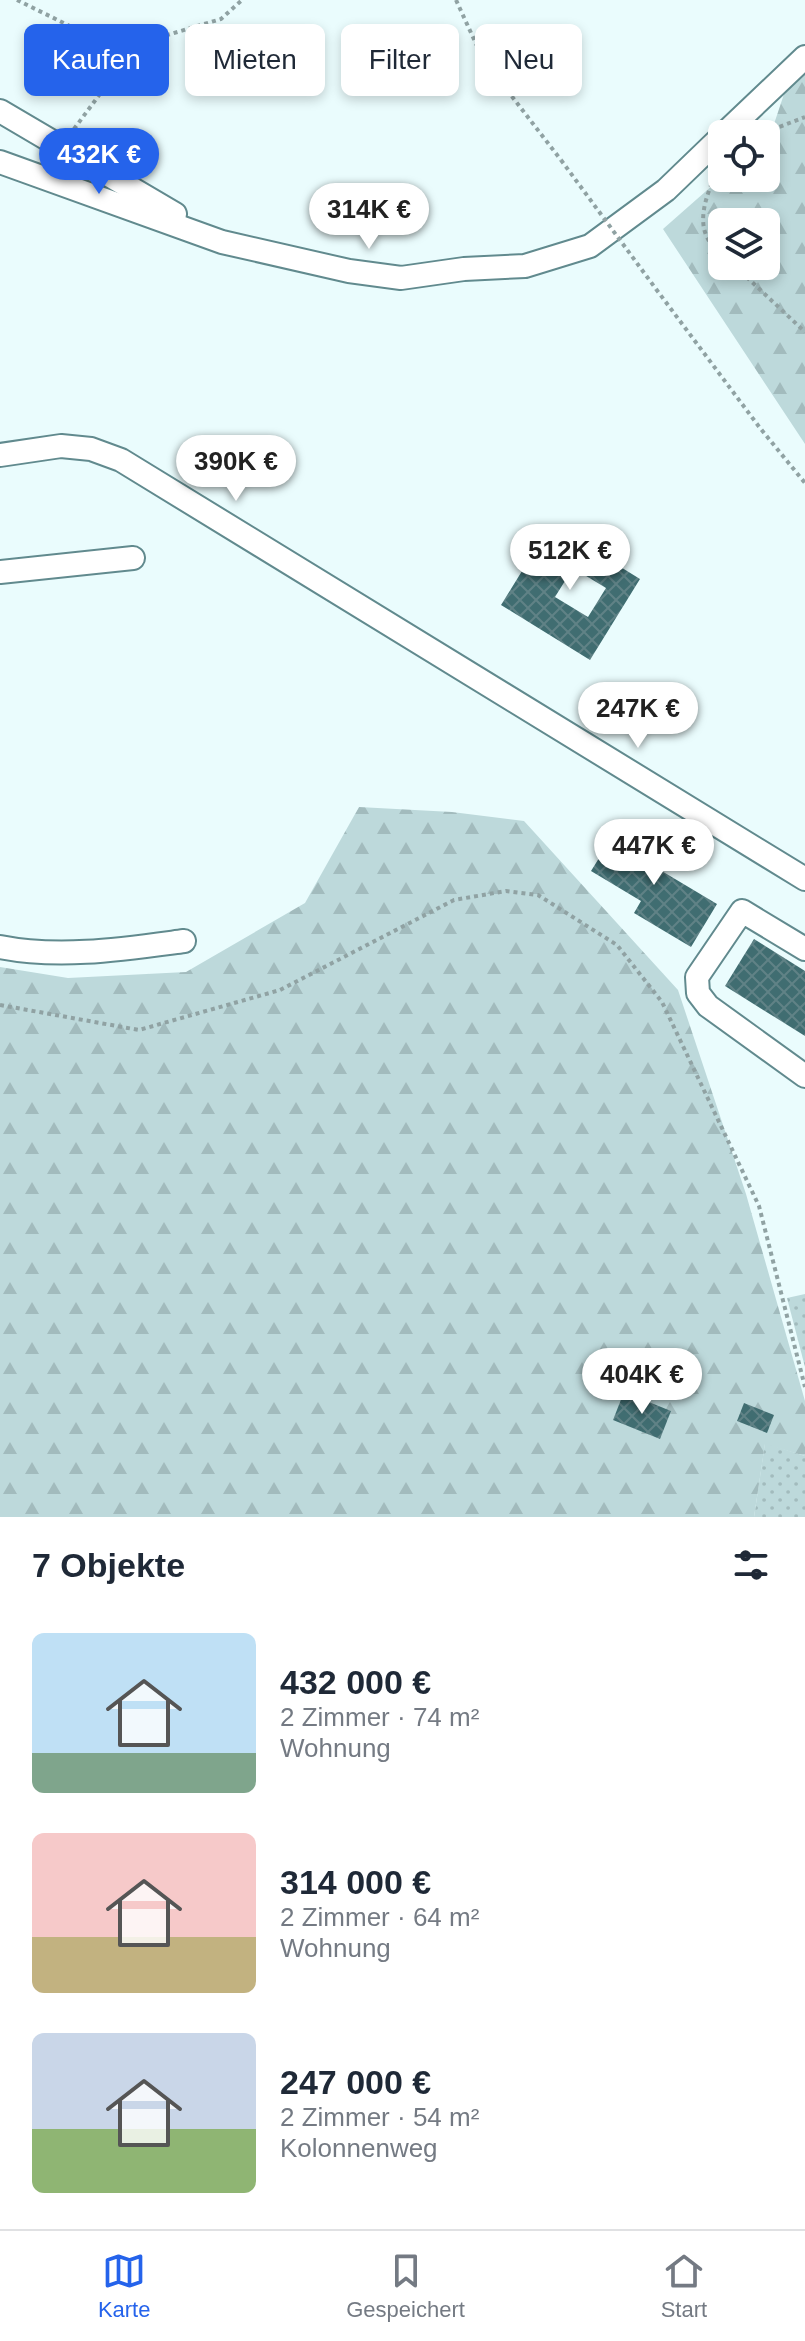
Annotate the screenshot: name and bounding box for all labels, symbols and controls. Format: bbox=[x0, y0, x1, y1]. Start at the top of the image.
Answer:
chip: Kaufen bbox=[24, 24, 169, 96]
chip: Mieten bbox=[185, 24, 325, 96]
chip: Filter bbox=[341, 24, 459, 96]
chip: Neu bbox=[475, 24, 582, 96]
map controls bbox=[708, 120, 780, 280]
button: locate bbox=[708, 120, 780, 192]
pin: 432K € bbox=[34, 128, 164, 196]
text: 432K € bbox=[57, 139, 141, 169]
pin: 314K € bbox=[304, 183, 434, 251]
text: 314K € bbox=[327, 194, 411, 224]
button: layers bbox=[708, 208, 780, 280]
pin: 390K € bbox=[171, 435, 301, 503]
text: 390K € bbox=[194, 446, 278, 476]
pin: 512K € bbox=[505, 524, 635, 592]
text: 512K € bbox=[528, 535, 612, 565]
pin: 247K € bbox=[573, 682, 703, 750]
text: 247K € bbox=[596, 693, 680, 723]
pin: 447K € bbox=[589, 819, 719, 887]
text: 447K € bbox=[612, 830, 696, 860]
pin: 404K € bbox=[577, 1348, 707, 1416]
text: 404K € bbox=[600, 1359, 684, 1389]
icon: filters bbox=[729, 1543, 773, 1587]
text: 7 Objekte bbox=[32, 1546, 185, 1584]
text: 432 000 € bbox=[280, 1663, 431, 1701]
icon: home bbox=[96, 1665, 192, 1761]
text: 2 Zimmer · 74 m² bbox=[280, 1702, 479, 1732]
text: Wohnung bbox=[280, 1733, 391, 1763]
text: 314 000 € bbox=[280, 1863, 431, 1901]
icon: home bbox=[96, 1865, 192, 1961]
text: 2 Zimmer · 64 m² bbox=[280, 1902, 479, 1932]
text: Wohnung bbox=[280, 1933, 391, 1963]
text: 247 000 € bbox=[280, 2063, 431, 2101]
icon: home bbox=[96, 2065, 192, 2161]
text: 2 Zimmer · 54 m² bbox=[280, 2102, 479, 2132]
text: Kolonnenweg bbox=[280, 2133, 438, 2163]
tab: Karte bbox=[98, 2249, 150, 2323]
tab: Gespeichert bbox=[346, 2249, 465, 2323]
tab: Start bbox=[661, 2249, 707, 2323]

